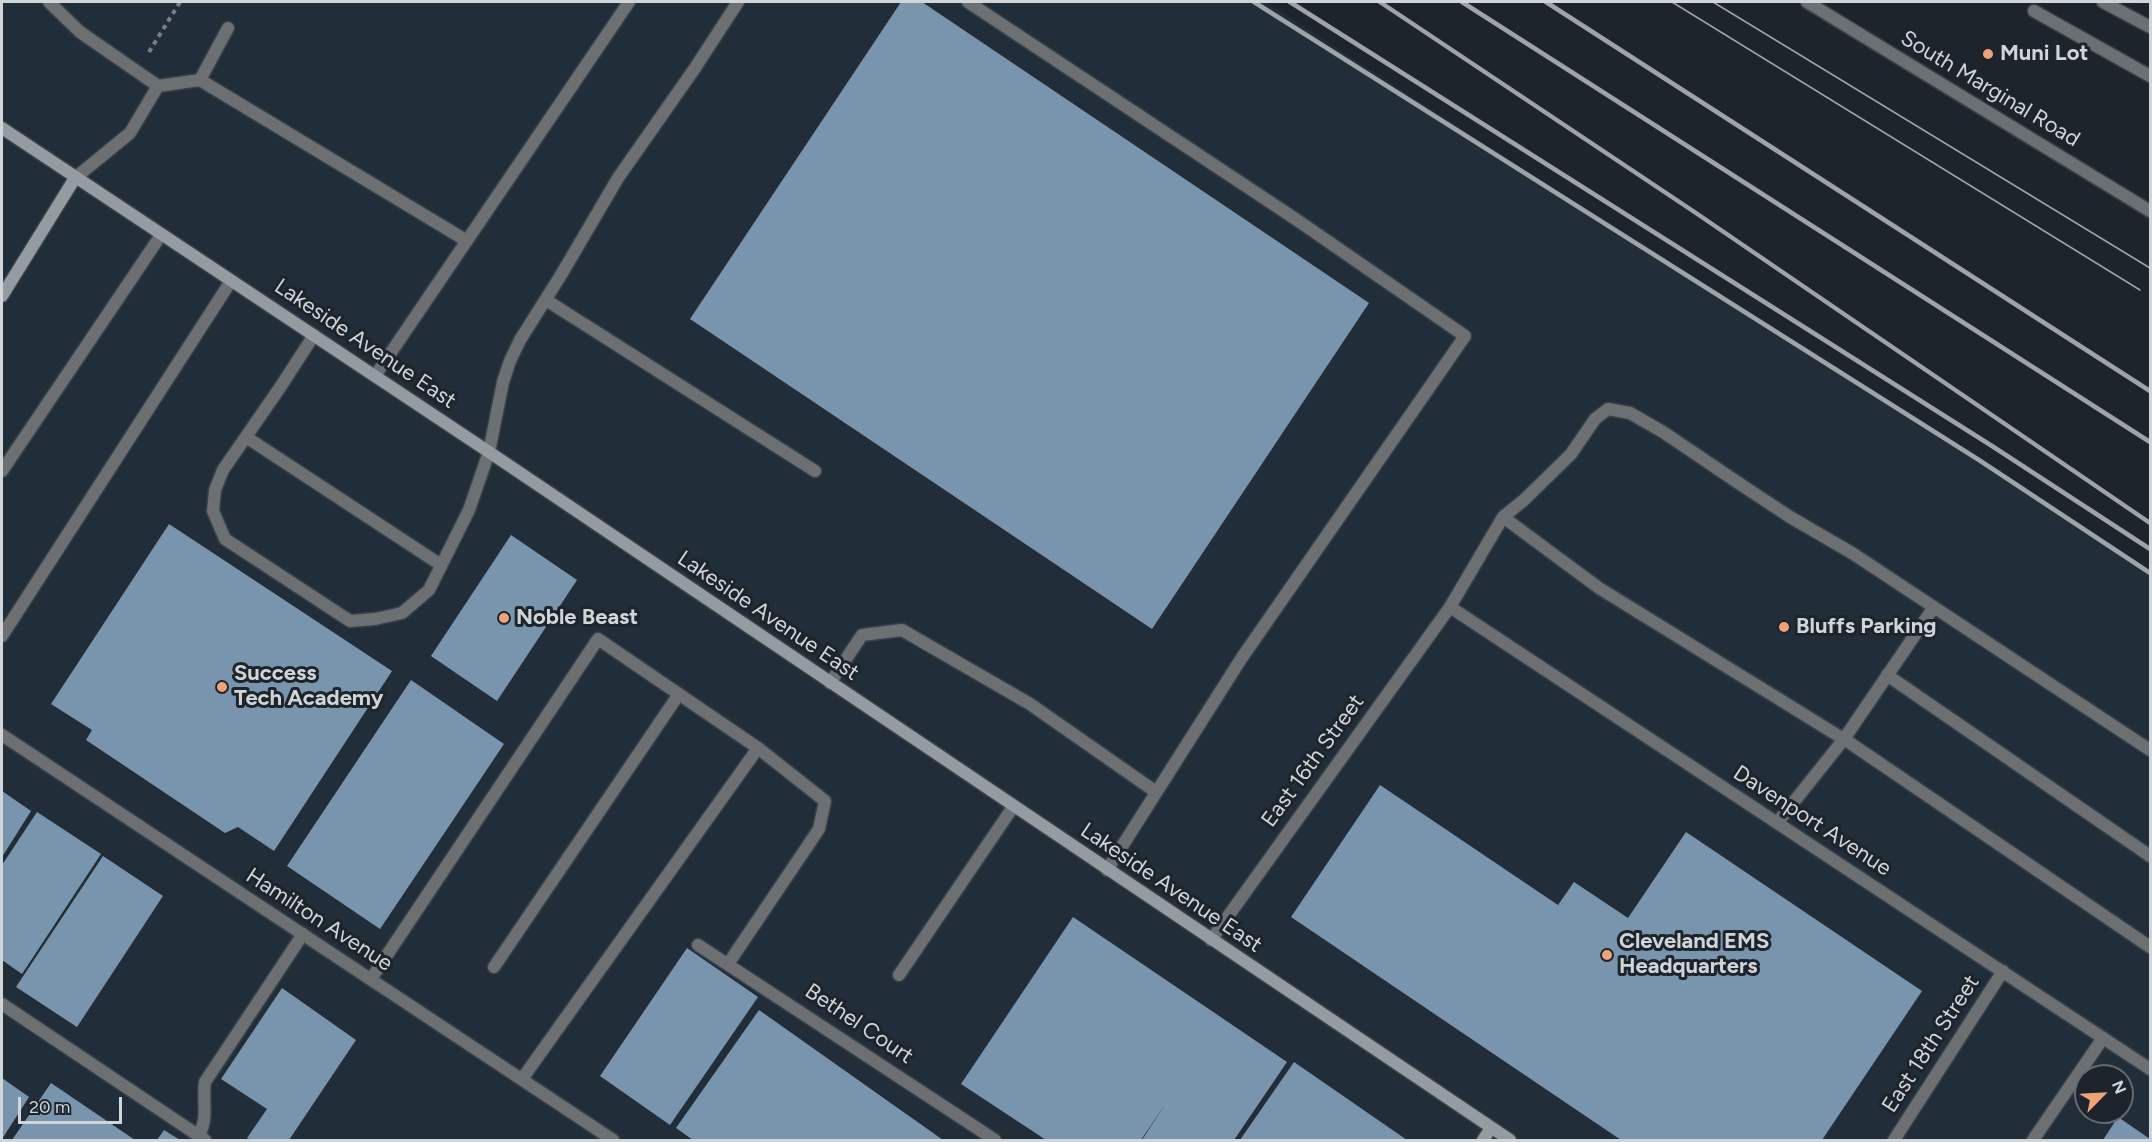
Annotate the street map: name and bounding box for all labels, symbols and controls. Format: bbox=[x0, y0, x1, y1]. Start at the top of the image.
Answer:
street label: South Marginal Road bbox=[1896, 25, 2084, 153]
place label: Muni Lot bbox=[2000, 41, 2088, 67]
marker: Muni Lot bbox=[1981, 47, 1995, 61]
street label: Lakeside Avenue East bbox=[269, 273, 461, 415]
street label: Lakeside Avenue East bbox=[672, 545, 864, 687]
place label: Noble Beast bbox=[516, 605, 638, 631]
marker: Noble Beast bbox=[497, 611, 511, 625]
place label: Bluffs Parking bbox=[1796, 614, 1937, 640]
marker: Bluffs Parking bbox=[1777, 620, 1791, 634]
place label: Success Tech Academy bbox=[234, 661, 383, 712]
marker: Success Tech Academy bbox=[215, 680, 229, 694]
street label: East 16th Street bbox=[1256, 690, 1370, 832]
street label: Davenport Avenue bbox=[1728, 760, 1896, 882]
street label: Lakeside Avenue East bbox=[1075, 817, 1267, 959]
street label: Hamilton Avenue bbox=[241, 863, 397, 977]
place label: Cleveland EMS Headquarters bbox=[1619, 929, 1769, 980]
marker: Cleveland EMS Headquarters bbox=[1600, 948, 1614, 962]
street label: East 18th Street bbox=[1877, 970, 1985, 1118]
street label: Bethel Court bbox=[800, 978, 918, 1070]
north arrow bbox=[2074, 1064, 2134, 1124]
text: N bbox=[2108, 1078, 2130, 1097]
scale bar bbox=[21, 1085, 124, 1123]
text: 20 m bbox=[29, 1096, 70, 1118]

